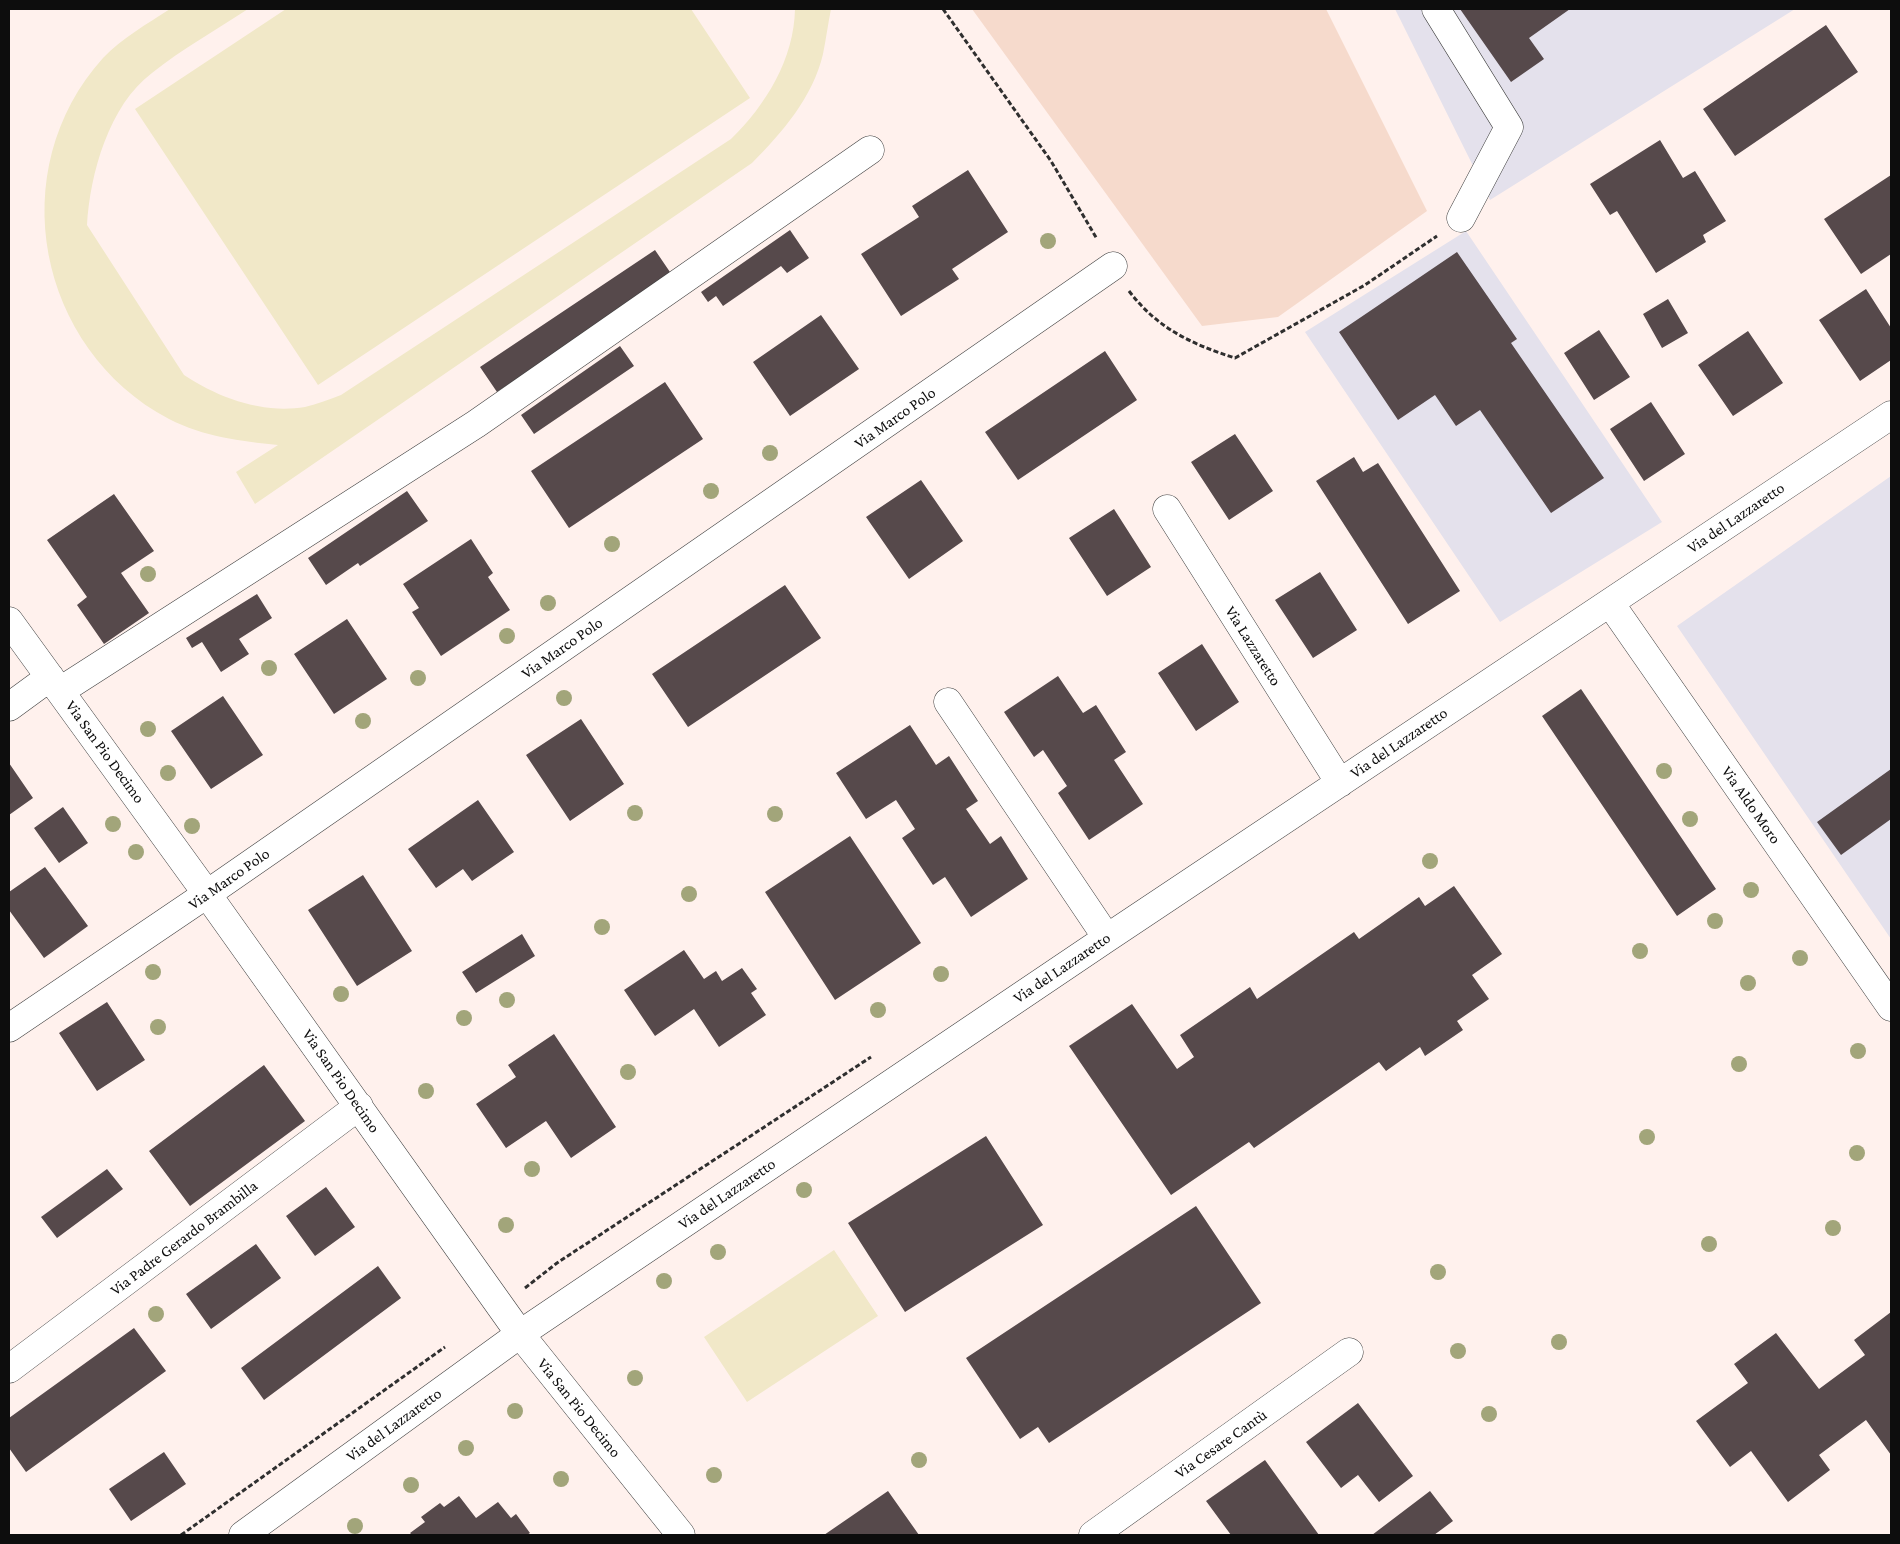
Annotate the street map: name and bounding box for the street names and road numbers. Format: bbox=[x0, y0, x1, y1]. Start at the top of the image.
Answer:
street label: Via Marco Polo bbox=[851, 383, 939, 453]
street label: Via del Lazzaretto bbox=[1684, 478, 1788, 558]
street label: Via Lazzaretto bbox=[1221, 602, 1285, 690]
street label: Via Marco Polo bbox=[518, 613, 606, 683]
street label: Via San Pio Decimo bbox=[61, 697, 149, 807]
street label: Via del Lazzaretto bbox=[1347, 703, 1451, 783]
street label: Via Aldo Moro bbox=[1717, 762, 1785, 848]
street label: Via Marco Polo bbox=[185, 844, 273, 914]
street label: Via del Lazzaretto bbox=[1010, 928, 1114, 1008]
street label: Via San Pio Decimo bbox=[298, 1025, 384, 1137]
street label: Via del Lazzaretto bbox=[675, 1154, 779, 1234]
street label: Via Padre Gerardo Brambilla bbox=[106, 1176, 262, 1300]
street label: Via San Pio Decimo bbox=[533, 1354, 625, 1462]
street label: Via del Lazzaretto bbox=[343, 1384, 445, 1466]
street label: Via Cesare Cantù bbox=[1171, 1405, 1271, 1483]

